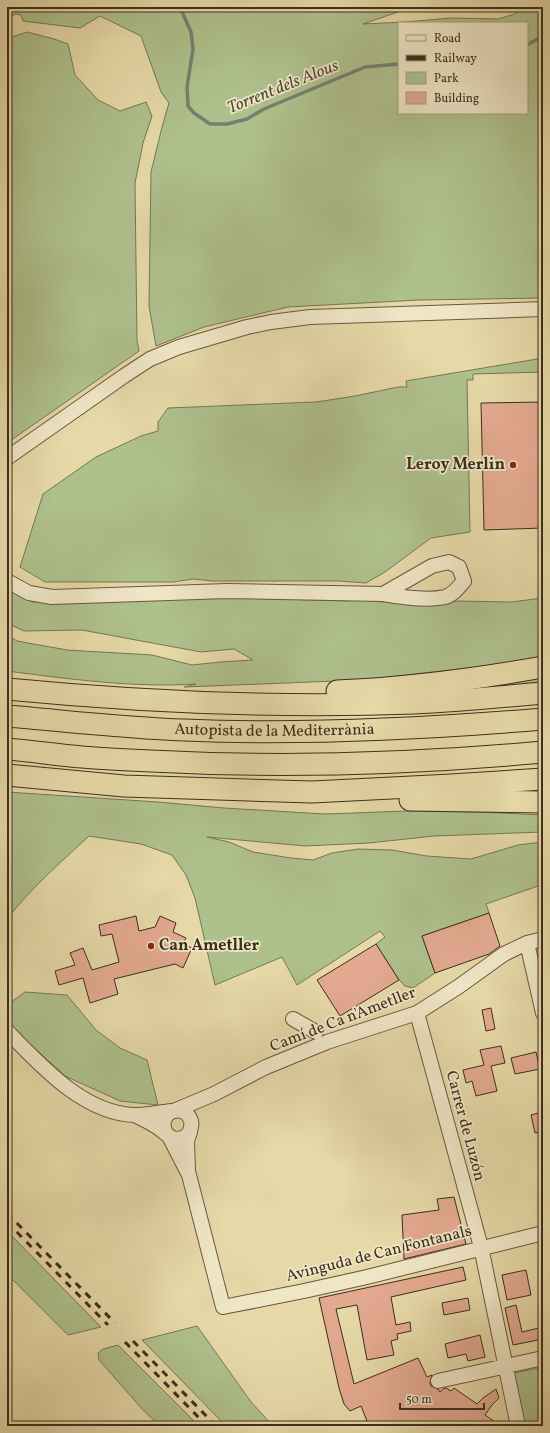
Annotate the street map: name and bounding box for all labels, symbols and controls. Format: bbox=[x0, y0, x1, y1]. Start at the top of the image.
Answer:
legend bbox=[398, 22, 528, 114]
text: Road bbox=[434, 31, 461, 47]
text: Railway bbox=[434, 51, 477, 67]
water label: Torrent dels Alous bbox=[224, 54, 342, 120]
text: Park bbox=[434, 71, 459, 87]
text: Building bbox=[434, 91, 479, 107]
place label: Leroy Merlin bbox=[406, 454, 505, 476]
marker: Leroy Merlin bbox=[508, 460, 518, 470]
street label: Autopista de la Mediterrània bbox=[174, 719, 375, 743]
place label: Can Ametller bbox=[159, 935, 260, 957]
marker: Can Ametller bbox=[146, 941, 156, 951]
street label: Camí de Ca n'Ametller bbox=[267, 982, 419, 1058]
street label: Carrer de Luzón bbox=[440, 1068, 490, 1184]
street label: Avinguda de Can Fontanals bbox=[284, 1220, 474, 1288]
scale bar bbox=[400, 1385, 484, 1411]
text: 50 m bbox=[406, 1392, 432, 1408]

